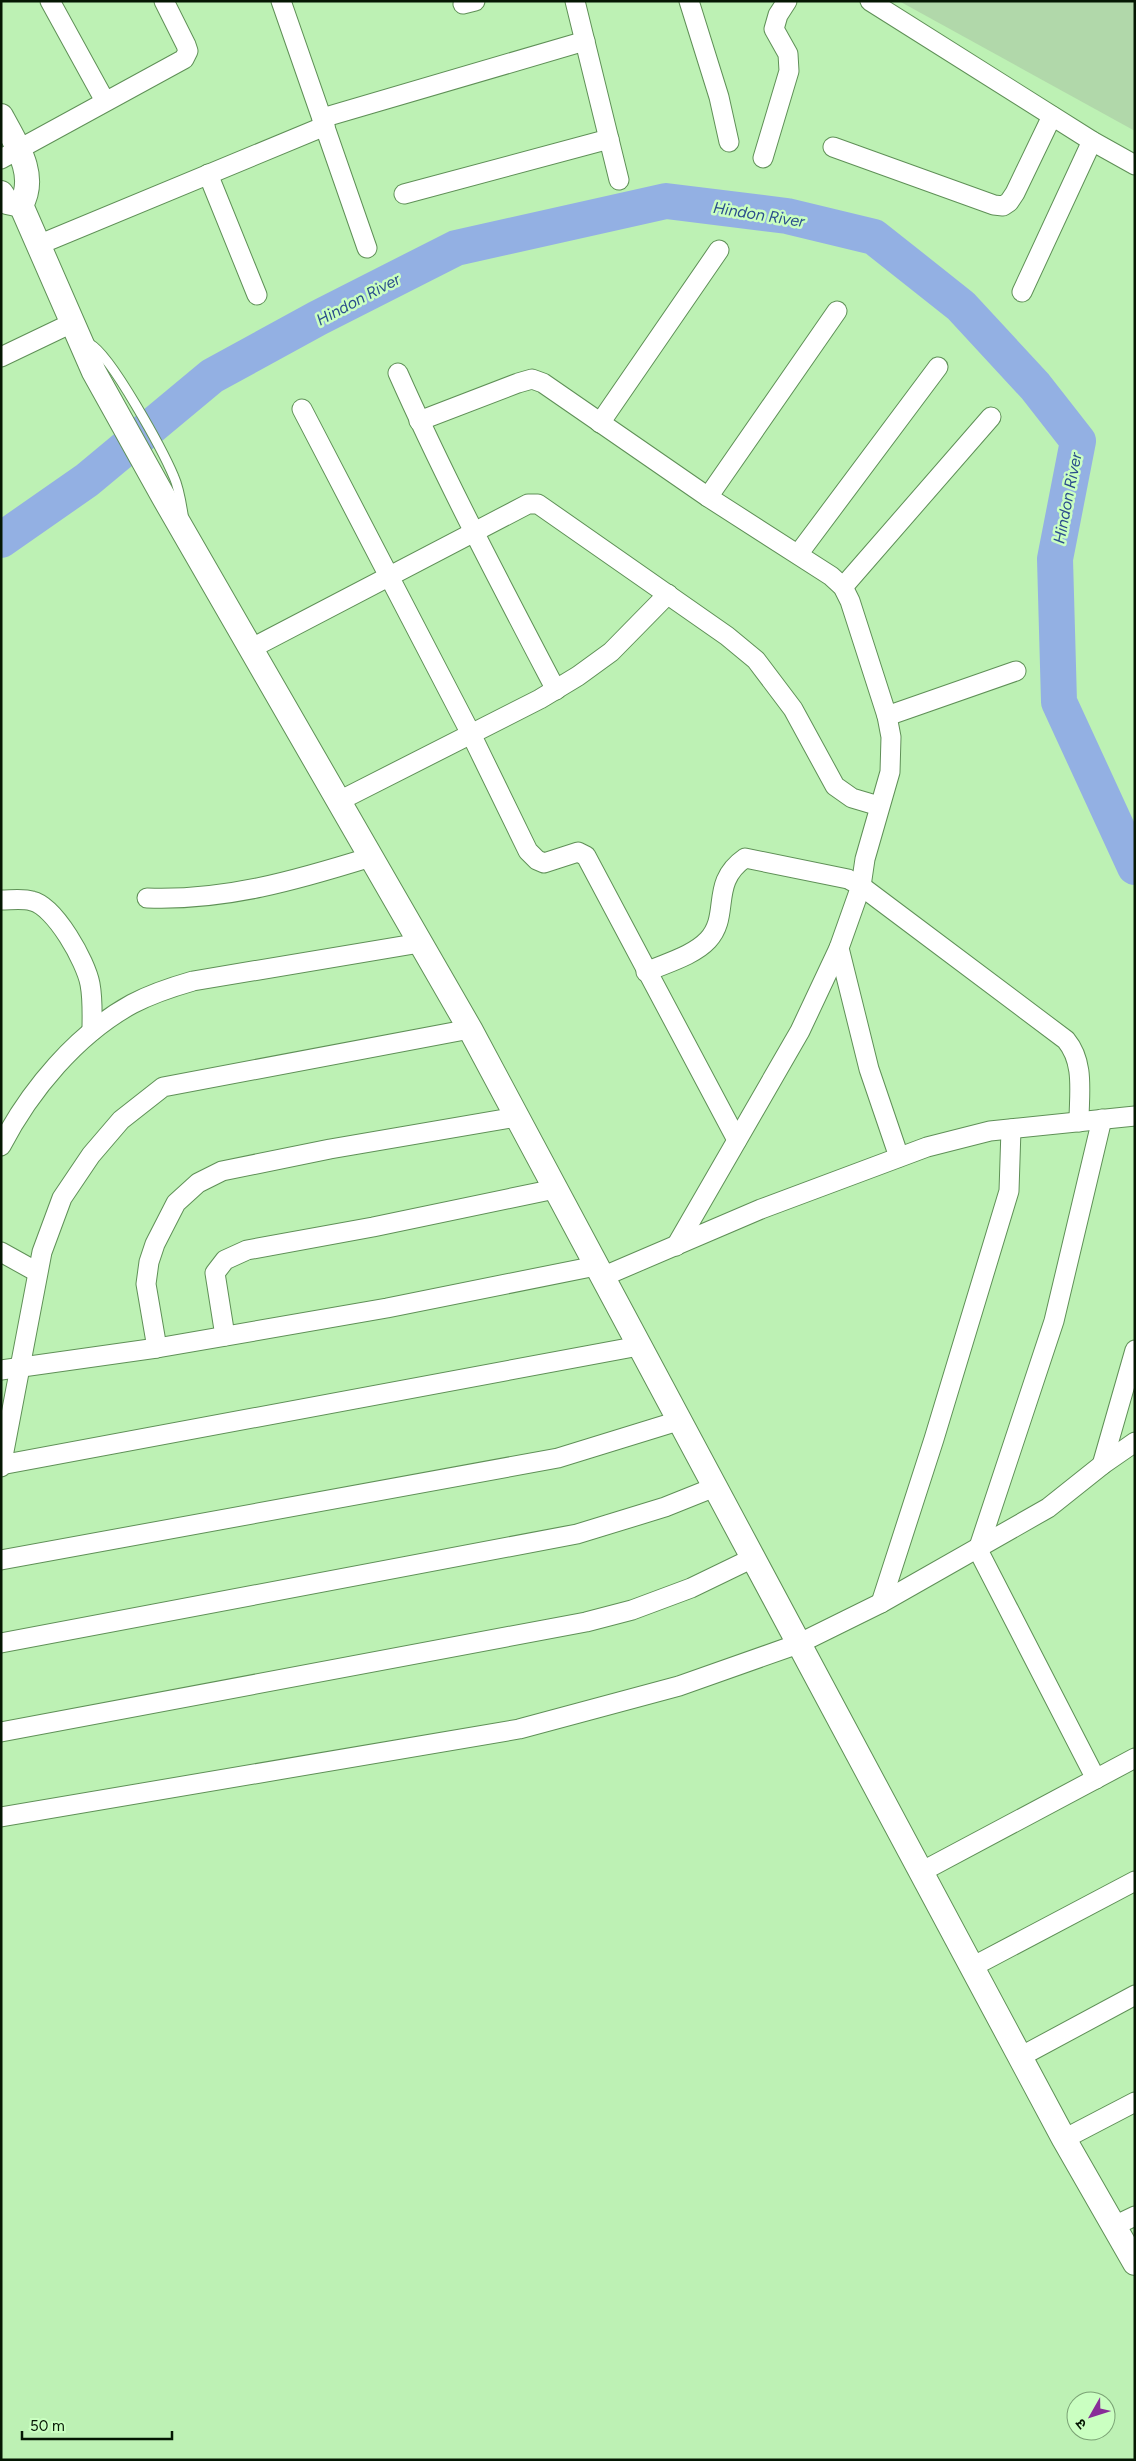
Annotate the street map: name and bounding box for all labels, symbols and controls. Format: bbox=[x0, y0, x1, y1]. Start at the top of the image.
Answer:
water label: Hindon River bbox=[712, 198, 807, 231]
water label: Hindon River bbox=[313, 269, 404, 330]
water label: Hindon River bbox=[1049, 450, 1086, 545]
north arrow bbox=[1066, 2391, 1116, 2441]
scale bar bbox=[22, 2408, 172, 2440]
text: उ bbox=[1072, 2415, 1090, 2432]
text: 50 m bbox=[30, 2417, 65, 2435]

